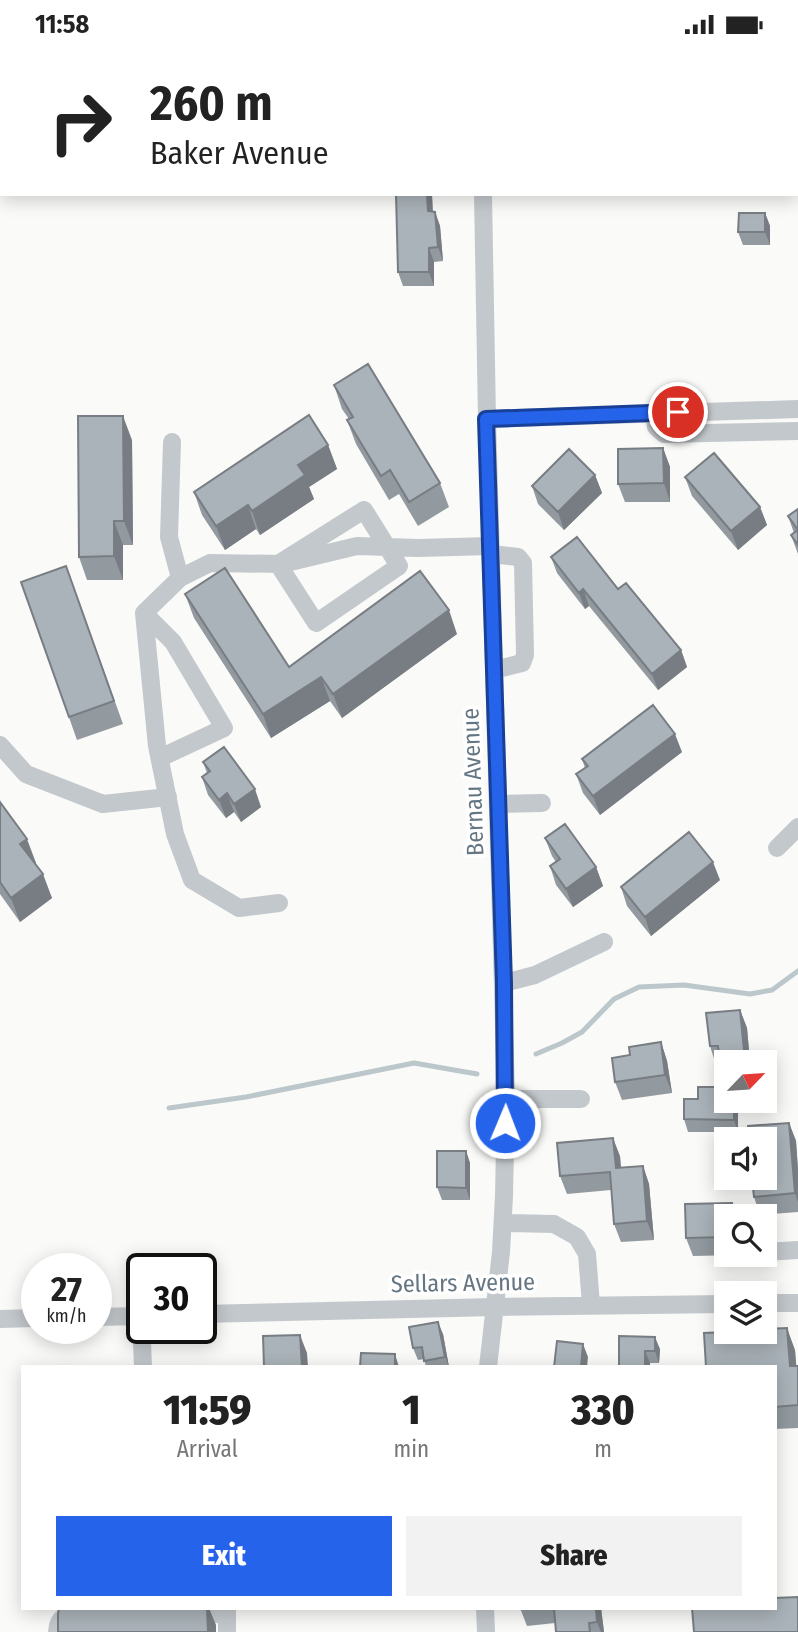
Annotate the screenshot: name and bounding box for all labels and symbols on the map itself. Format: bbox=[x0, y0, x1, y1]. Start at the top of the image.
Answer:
pin bbox=[648, 382, 708, 442]
street label: Bernau Avenue bbox=[456, 708, 490, 856]
north arrow bbox=[714, 1050, 777, 1113]
position arrow bbox=[468, 1086, 542, 1160]
speed limit sign: 30 bbox=[126, 1253, 217, 1344]
street label: Sellars Avenue bbox=[391, 1268, 535, 1298]

